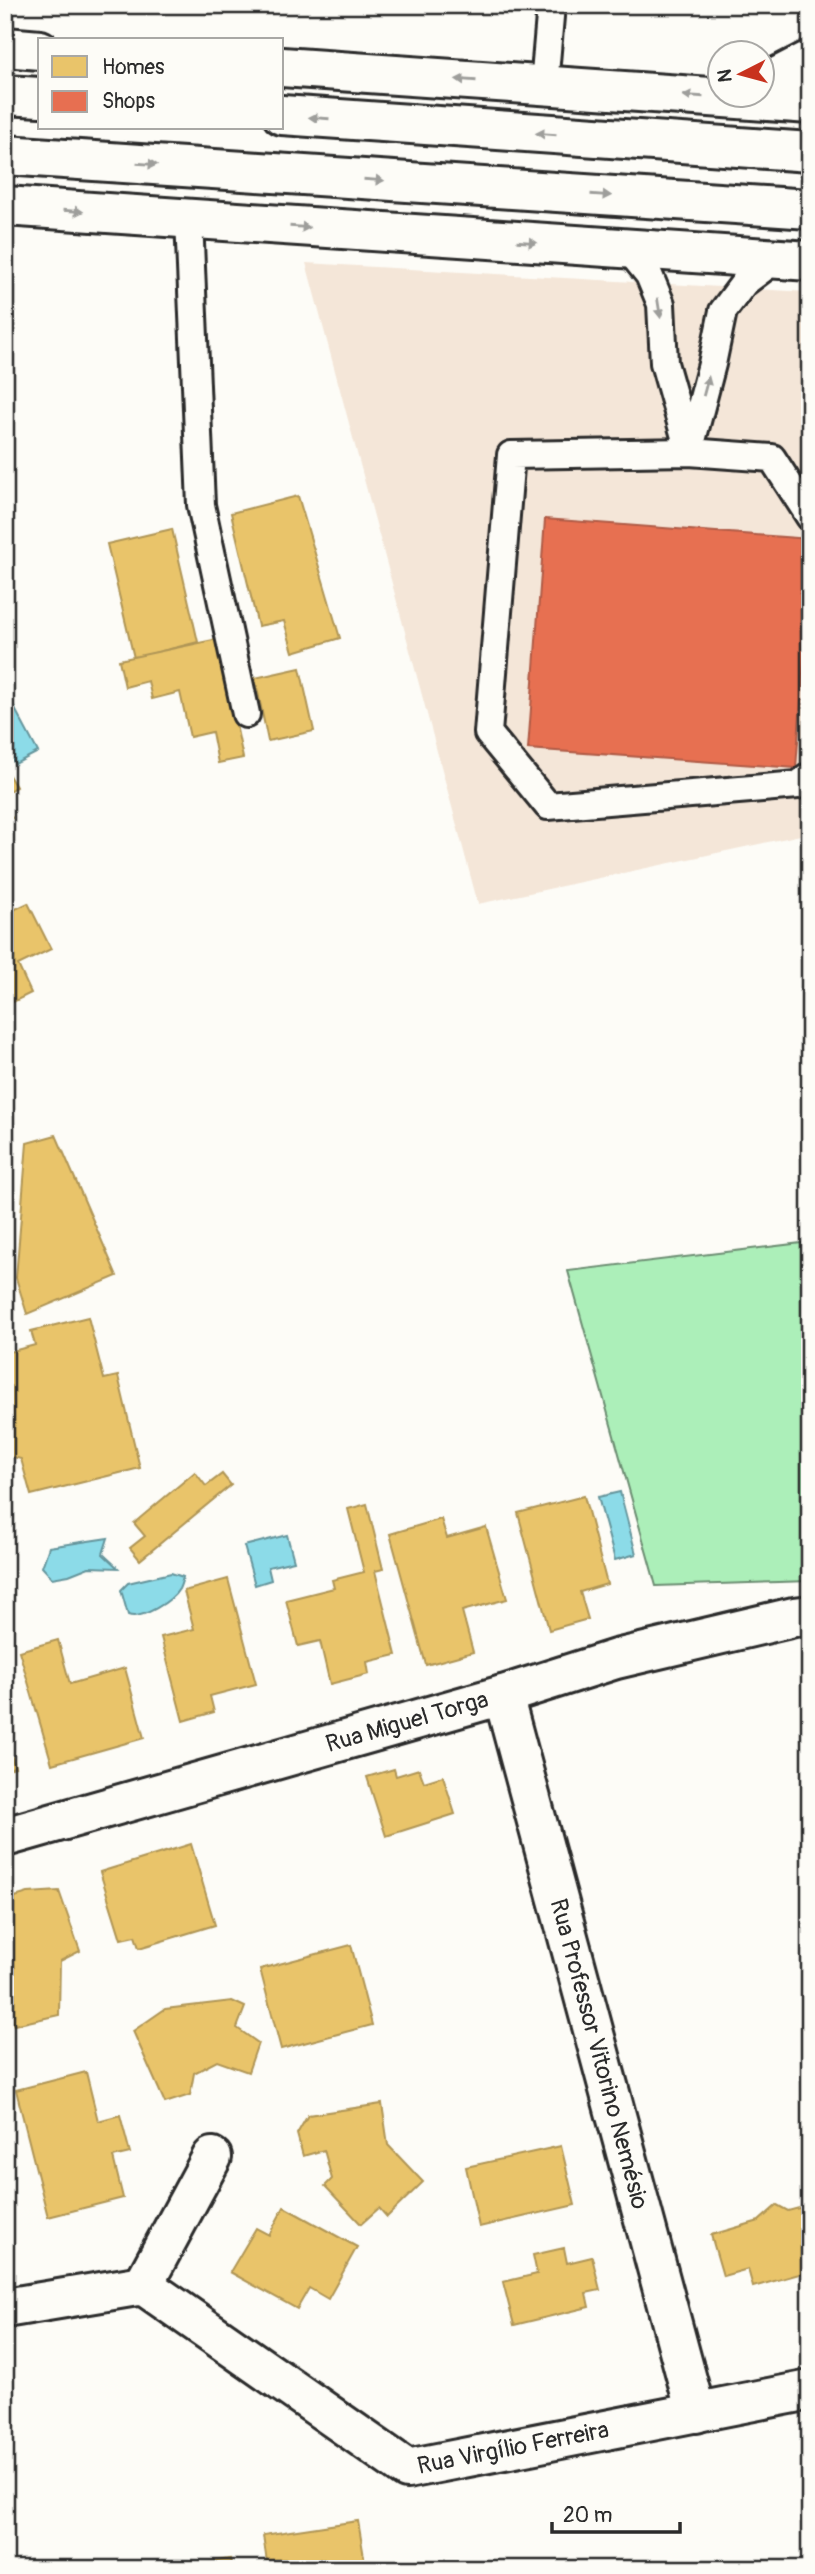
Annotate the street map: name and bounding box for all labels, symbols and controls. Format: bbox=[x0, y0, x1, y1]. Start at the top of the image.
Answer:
legend bbox=[38, 38, 284, 130]
north arrow bbox=[706, 38, 776, 108]
text: Homes bbox=[102, 54, 165, 81]
text: N bbox=[712, 68, 738, 83]
one-way arrow bbox=[455, 74, 477, 85]
text: Shops bbox=[102, 88, 155, 115]
one-way arrow bbox=[682, 90, 704, 101]
one-way arrow bbox=[308, 112, 330, 123]
one-way arrow bbox=[535, 128, 557, 139]
one-way arrow bbox=[136, 159, 158, 170]
one-way arrow bbox=[363, 174, 385, 185]
one-way arrow bbox=[590, 190, 612, 201]
one-way arrow bbox=[63, 206, 85, 217]
one-way arrow bbox=[290, 222, 312, 233]
one-way arrow bbox=[516, 237, 538, 248]
one-way arrow bbox=[654, 297, 665, 319]
one-way arrow bbox=[701, 375, 712, 397]
street label: Rua Miguel Torga bbox=[322, 1685, 492, 1759]
street label: Rua Professor Vitorino Nemésio bbox=[544, 1896, 654, 2212]
street label: Rua Virgílio Ferreira bbox=[415, 2415, 611, 2481]
scale bar bbox=[552, 2490, 680, 2534]
text: 20 m bbox=[563, 2502, 612, 2529]

